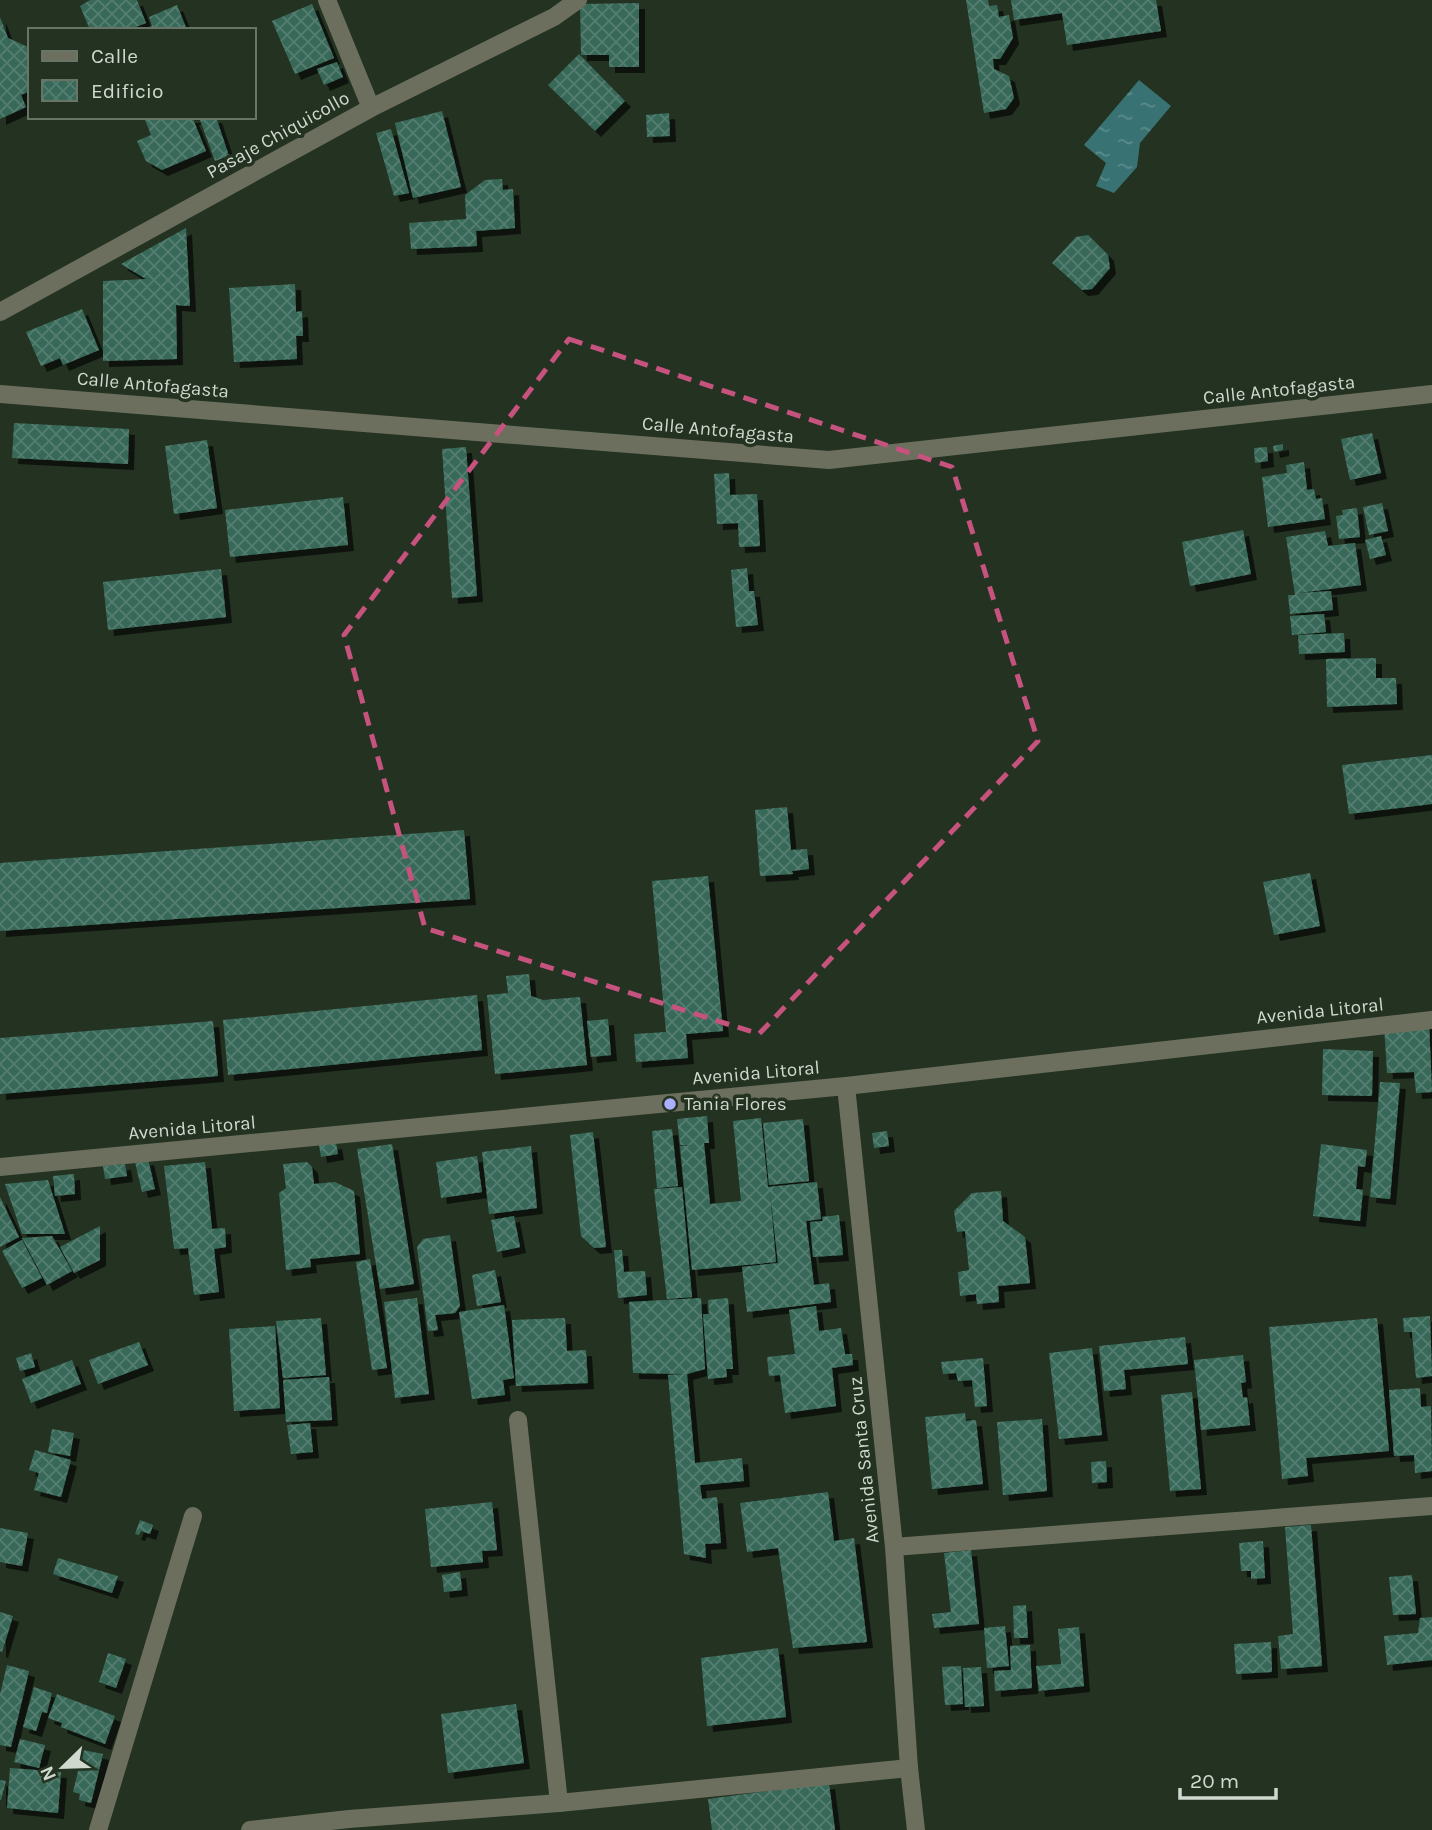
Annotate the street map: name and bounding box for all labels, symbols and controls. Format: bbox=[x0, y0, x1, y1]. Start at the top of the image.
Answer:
legend bbox=[28, 28, 256, 119]
text: Calle bbox=[91, 44, 138, 68]
text: Edificio bbox=[91, 79, 164, 103]
street label: Pasaje Chiquicollo bbox=[203, 87, 353, 183]
street label: Calle Antofagasta bbox=[76, 367, 230, 403]
street label: Calle Antofagasta bbox=[1202, 371, 1356, 409]
street label: Calle Antofagasta bbox=[641, 412, 795, 448]
street label: Avenida Litoral bbox=[1255, 993, 1385, 1029]
street label: Avenida Litoral bbox=[691, 1056, 821, 1090]
place label: Tania Flores bbox=[684, 1093, 787, 1115]
marker: Tania Flores bbox=[662, 1096, 678, 1112]
street label: Avenida Litoral bbox=[127, 1111, 257, 1145]
street label: Avenida Santa Cruz bbox=[844, 1375, 884, 1545]
north arrow bbox=[28, 1732, 98, 1802]
scale bar bbox=[1180, 1756, 1276, 1800]
text: N bbox=[35, 1763, 61, 1784]
text: 20 m bbox=[1190, 1769, 1239, 1793]

